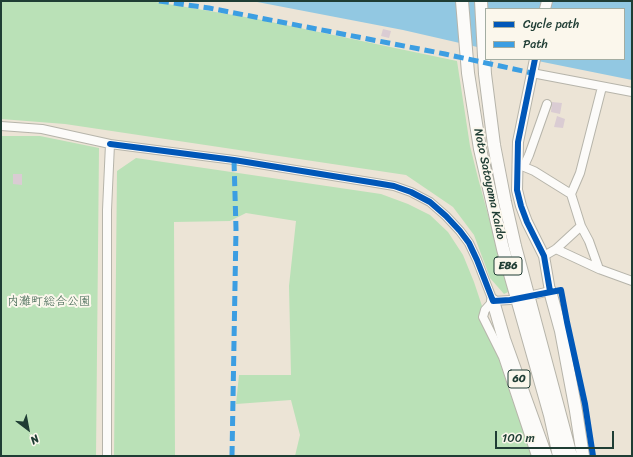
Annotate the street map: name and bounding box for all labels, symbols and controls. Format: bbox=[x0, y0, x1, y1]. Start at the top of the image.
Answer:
legend bbox=[485, 8, 625, 60]
text: Cycle path bbox=[523, 13, 579, 35]
text: Path bbox=[523, 33, 548, 55]
street label: Noto Satoyama Kaido bbox=[470, 127, 508, 241]
road number: E86 bbox=[494, 257, 522, 275]
park label: 内灘町総合公園 bbox=[7, 295, 91, 309]
road number: 60 bbox=[508, 370, 530, 388]
north arrow bbox=[8, 409, 48, 449]
scale bar bbox=[497, 423, 616, 449]
text: 100 m bbox=[502, 427, 535, 449]
text: N bbox=[26, 430, 43, 450]

